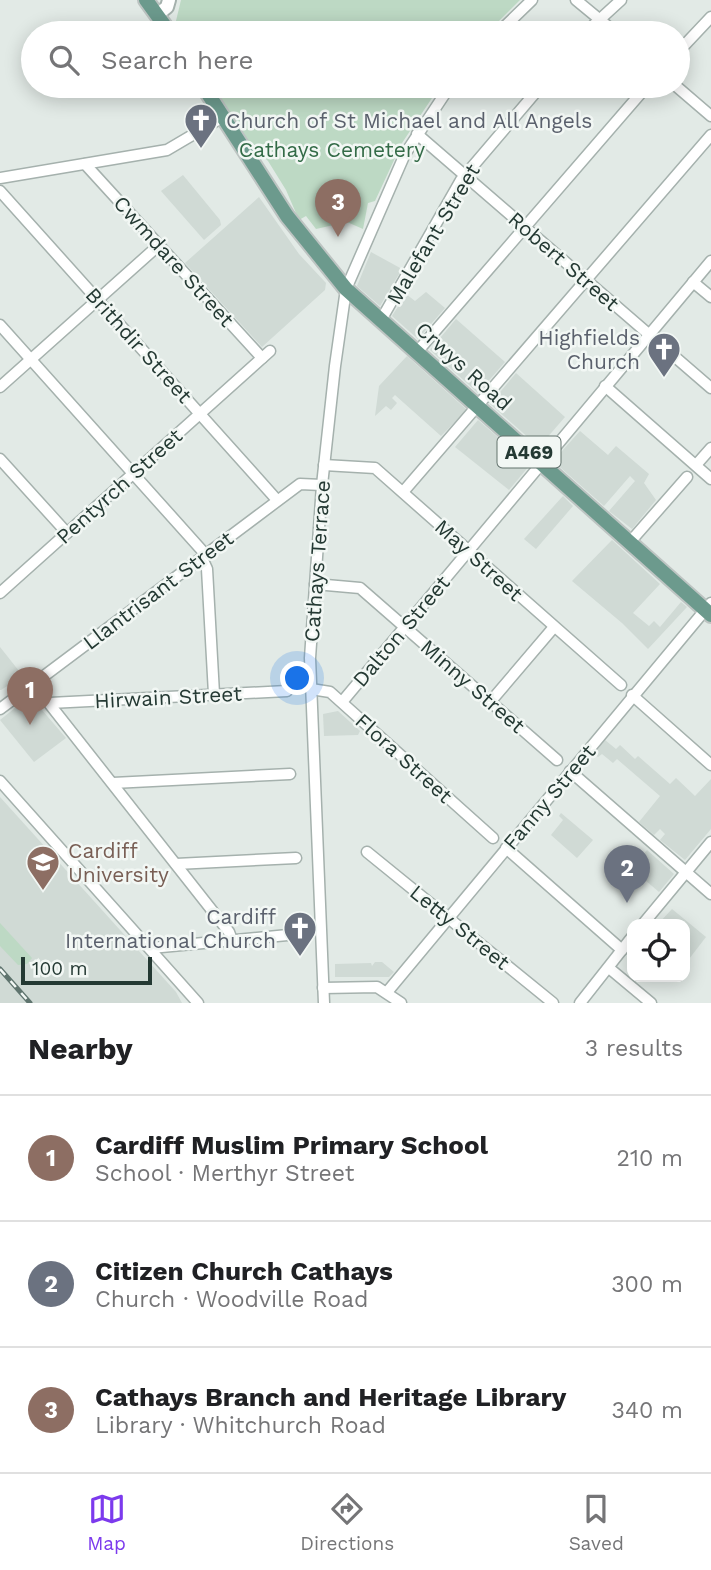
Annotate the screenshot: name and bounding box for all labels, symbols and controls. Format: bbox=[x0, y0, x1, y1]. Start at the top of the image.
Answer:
search box bbox=[21, 21, 690, 98]
icon: search bbox=[45, 41, 83, 79]
text: Search here bbox=[101, 45, 253, 75]
church icon: Church of St Michael and All Angels bbox=[182, 101, 220, 150]
place label: Church of St Michael and All Angels bbox=[226, 108, 592, 133]
park label: Cathays Cemetery bbox=[239, 137, 425, 162]
street label: Malefant Street bbox=[381, 159, 485, 309]
pin: 3 bbox=[315, 179, 361, 237]
street label: Cwmdare Street bbox=[109, 190, 240, 332]
street label: Robert Street bbox=[503, 206, 625, 316]
street label: Brithdir Street bbox=[81, 282, 198, 408]
street label: Crwys Road bbox=[411, 316, 517, 416]
place label: Highfields Church bbox=[538, 325, 640, 374]
church icon: Highfields Church bbox=[645, 330, 683, 379]
street label: Pentyrch Street bbox=[51, 423, 187, 549]
road number: A469 bbox=[498, 436, 560, 467]
street label: Cathays Terrace bbox=[299, 479, 335, 643]
street label: May Street bbox=[430, 514, 528, 606]
street label: Llantrisant Street bbox=[78, 525, 238, 655]
street label: Dalton Street bbox=[347, 570, 455, 692]
street label: Minny Street bbox=[416, 634, 530, 738]
your location bbox=[280, 661, 314, 695]
pin: 1 bbox=[7, 667, 53, 725]
street label: Hirwain Street bbox=[94, 681, 243, 713]
street label: Flora Street bbox=[350, 708, 458, 808]
street label: Fanny Street bbox=[498, 739, 600, 855]
place label: Cardiff University bbox=[68, 838, 169, 887]
school or university icon: Cardiff University bbox=[24, 843, 62, 892]
pin: 2 bbox=[604, 845, 650, 903]
street label: Letty Street bbox=[405, 879, 515, 975]
place label: Cardiff International Church bbox=[65, 904, 276, 953]
church icon: Cardiff International Church bbox=[281, 909, 319, 958]
map controls bbox=[627, 919, 690, 982]
button: locate bbox=[627, 919, 690, 982]
scale bar bbox=[21, 954, 152, 986]
text: 100 m bbox=[32, 957, 88, 980]
text: Nearby bbox=[28, 1031, 133, 1066]
text: 3 results bbox=[585, 1035, 683, 1062]
text: Cardiff Muslim Primary School bbox=[95, 1130, 488, 1160]
text: 1 bbox=[46, 1145, 56, 1172]
text: 210 m bbox=[617, 1145, 683, 1172]
text: School · Merthyr Street bbox=[95, 1160, 354, 1187]
text: Citizen Church Cathays bbox=[95, 1256, 393, 1286]
text: 2 bbox=[44, 1271, 58, 1298]
text: 300 m bbox=[611, 1271, 683, 1298]
text: Church · Woodville Road bbox=[95, 1286, 368, 1313]
text: Cathays Branch and Heritage Library bbox=[95, 1382, 566, 1412]
text: 3 bbox=[44, 1397, 58, 1424]
text: 340 m bbox=[611, 1397, 683, 1424]
text: Library · Whitchurch Road bbox=[95, 1412, 386, 1439]
tab: Map bbox=[87, 1490, 126, 1555]
tab: Directions bbox=[300, 1490, 394, 1555]
tab: Saved bbox=[569, 1490, 624, 1555]

